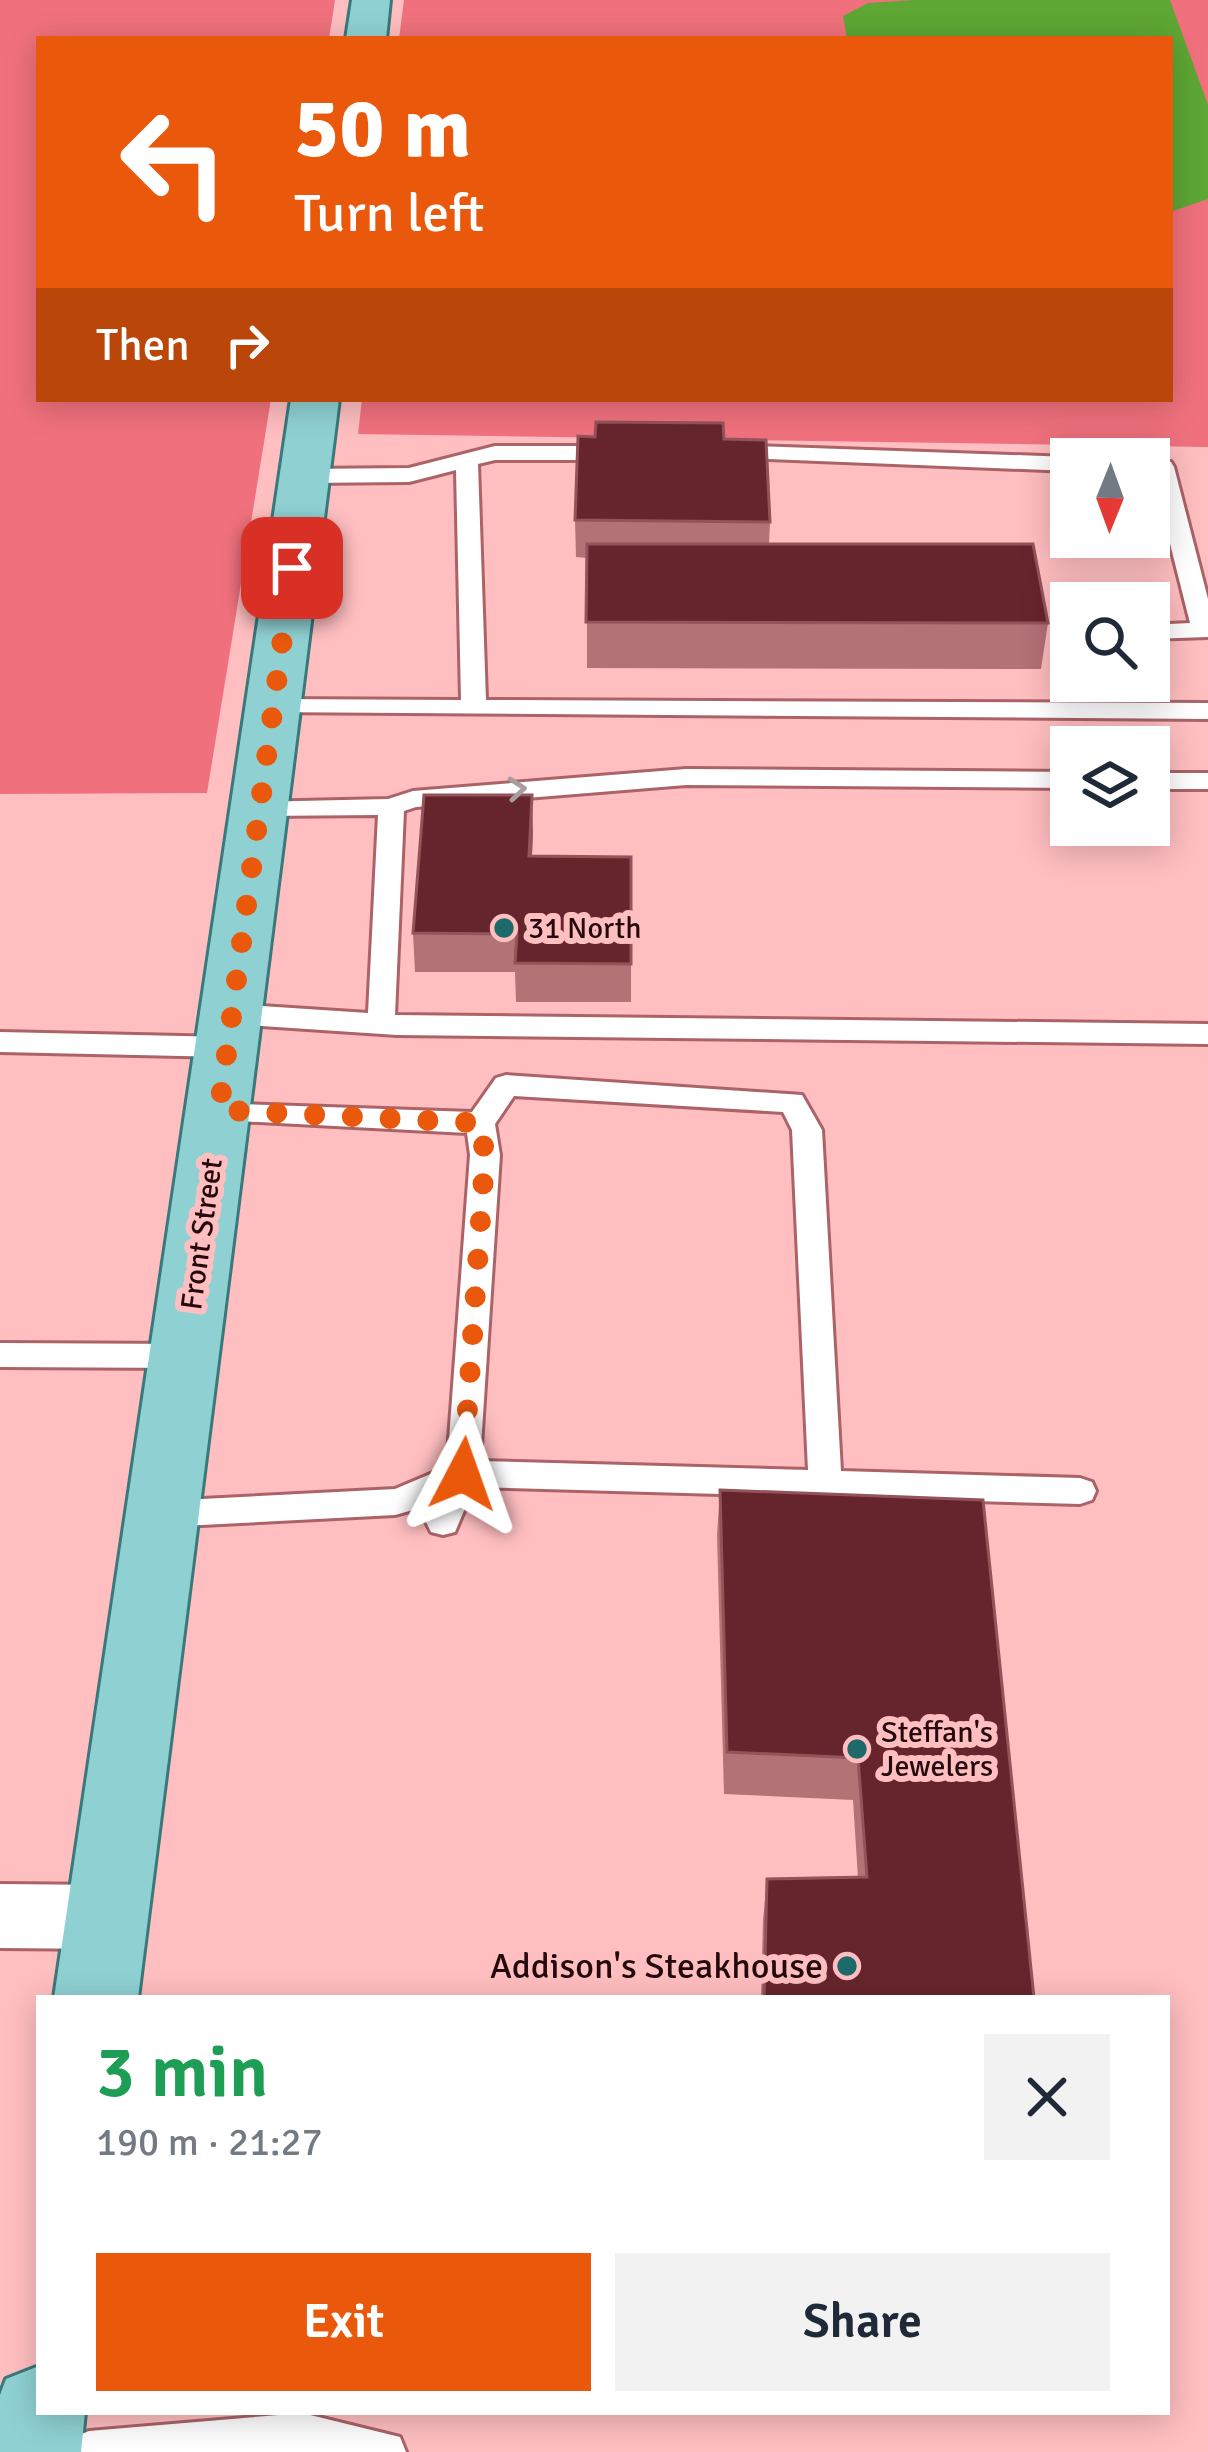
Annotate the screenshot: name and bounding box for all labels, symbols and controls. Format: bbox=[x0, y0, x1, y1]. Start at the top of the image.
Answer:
text: 50 m bbox=[294, 77, 471, 181]
icon: left bbox=[96, 84, 252, 240]
text: Turn left bbox=[294, 180, 484, 247]
icon: right bbox=[214, 312, 280, 378]
text: Then bbox=[96, 318, 190, 373]
north arrow bbox=[1050, 438, 1170, 558]
map controls bbox=[1050, 438, 1170, 846]
pin bbox=[241, 517, 343, 619]
icon: arrive bbox=[259, 535, 325, 601]
button: search bbox=[1050, 582, 1170, 702]
button: layers bbox=[1050, 726, 1170, 846]
one-way arrow bbox=[508, 777, 527, 802]
place label: 31 North bbox=[528, 910, 641, 947]
marker: 31 North bbox=[491, 915, 517, 941]
street label: Front Street bbox=[173, 1156, 231, 1312]
position arrow bbox=[400, 1411, 526, 1537]
place label: Steffan's Jewelers bbox=[881, 1714, 993, 1785]
marker: Steffan's Jewelers bbox=[844, 1736, 870, 1762]
place label: Addison's Steakhouse bbox=[490, 1944, 823, 1989]
marker: Addison's Steakhouse bbox=[834, 1953, 860, 1979]
text: 3 min bbox=[96, 2028, 268, 2117]
button: close bbox=[984, 2034, 1110, 2160]
text: 190 m · 21:27 bbox=[96, 2118, 323, 2166]
button: Exit bbox=[96, 2253, 591, 2391]
button: Share bbox=[615, 2253, 1110, 2391]

